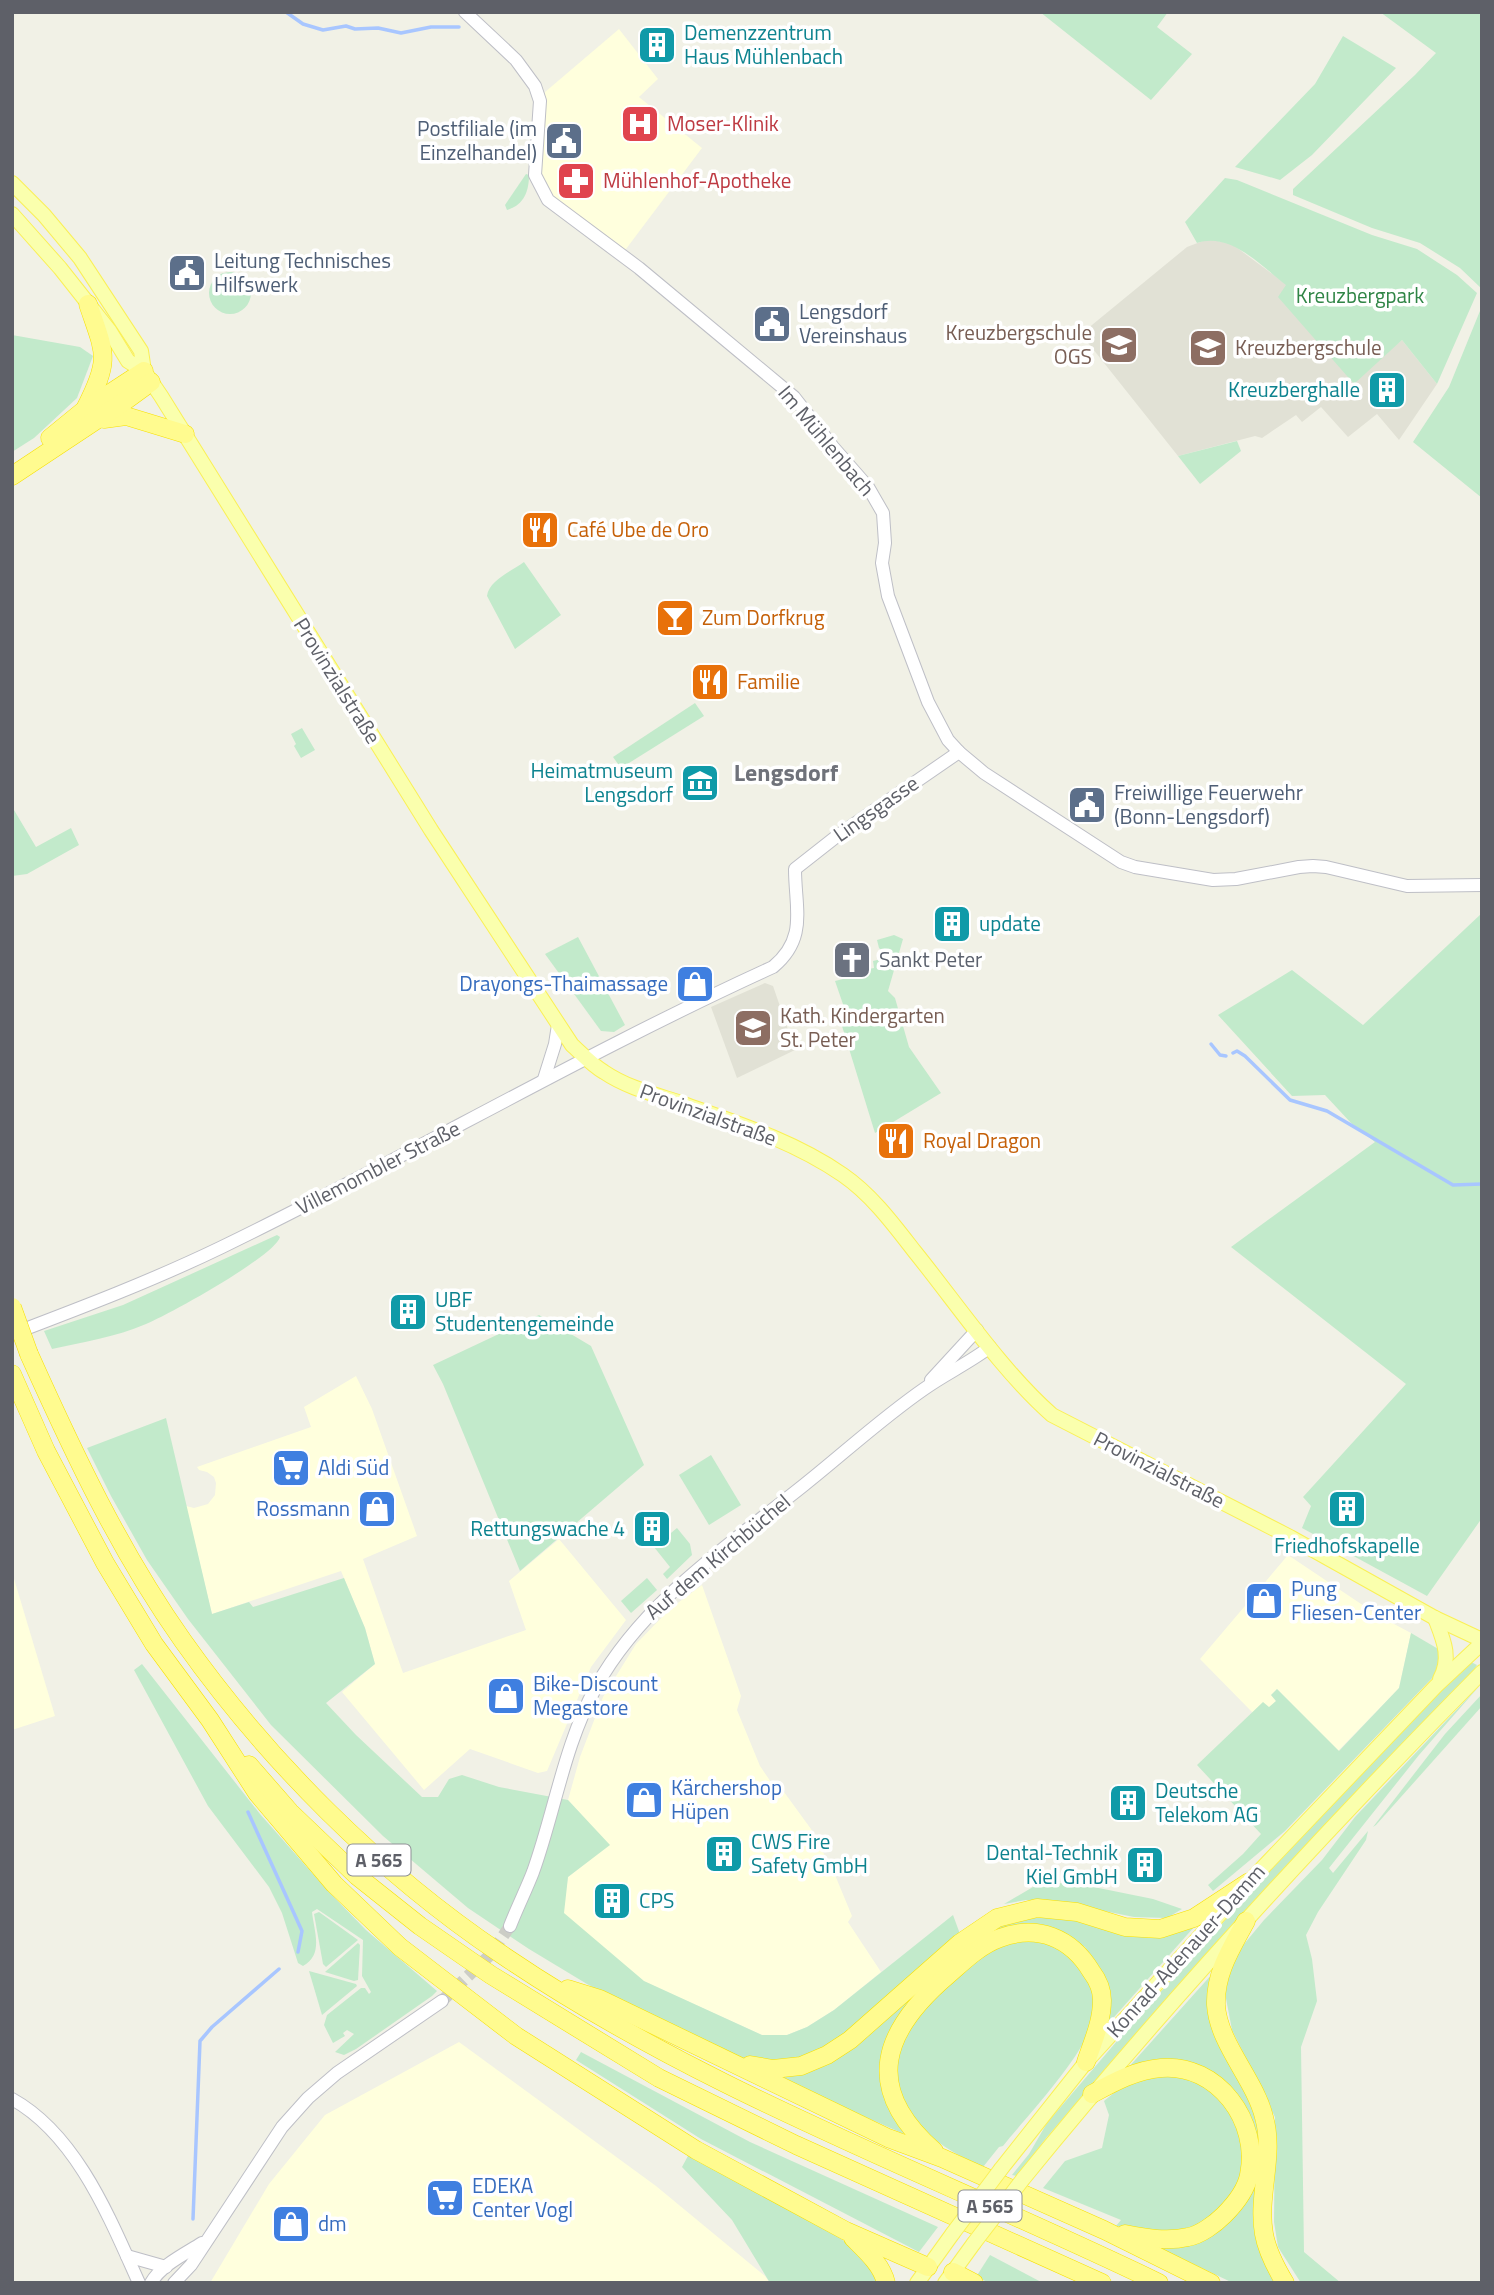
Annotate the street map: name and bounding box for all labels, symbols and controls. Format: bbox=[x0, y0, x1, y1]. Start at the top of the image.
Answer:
place label: Demenzzentrum Haus Mühlenbach bbox=[684, 16, 843, 72]
building icon: Demenzzentrum Haus Mühlenbach bbox=[636, 24, 678, 66]
hospital icon: Moser-Klinik bbox=[619, 103, 661, 145]
place label: Moser-Klinik bbox=[667, 107, 779, 139]
place label: Postfiliale (im Einzelhandel) bbox=[417, 112, 537, 168]
public building icon: Postfiliale (im Einzelhandel) bbox=[543, 120, 585, 162]
pharmacy icon: Mühlenhof-Apotheke bbox=[555, 160, 597, 202]
place label: Mühlenhof-Apotheke bbox=[603, 164, 791, 196]
place label: Leitung Technisches Hilfswerk bbox=[214, 244, 391, 300]
public building icon: Leitung Technisches Hilfswerk bbox=[166, 252, 208, 294]
park label: Kreuzbergpark bbox=[1296, 279, 1424, 311]
place label: Lengsdorf Vereinshaus bbox=[799, 295, 907, 351]
public building icon: Lengsdorf Vereinshaus bbox=[751, 303, 793, 345]
place label: Kreuzbergschule OGS bbox=[945, 316, 1092, 372]
school or university icon: Kreuzbergschule OGS bbox=[1098, 324, 1140, 366]
school or university icon: Kreuzbergschule bbox=[1187, 327, 1229, 369]
place label: Kreuzbergschule bbox=[1235, 331, 1382, 363]
building icon: Kreuzberghalle bbox=[1366, 369, 1408, 411]
place label: Kreuzberghalle bbox=[1228, 373, 1360, 405]
street label: Im Mühlenbach bbox=[771, 378, 883, 503]
restaurant icon: Café Ube de Oro bbox=[519, 509, 561, 551]
place label: Café Ube de Oro bbox=[567, 513, 709, 545]
bar icon: Zum Dorfkrug bbox=[654, 597, 696, 639]
place label: Zum Dorfkrug bbox=[702, 601, 825, 633]
street label: Provinzialstraße bbox=[286, 611, 389, 750]
restaurant icon: Familie bbox=[689, 661, 731, 703]
place label: Familie bbox=[737, 665, 800, 697]
place label: Heimatmuseum Lengsdorf bbox=[530, 754, 673, 810]
district label: Lengsdorf bbox=[734, 754, 839, 790]
museum icon: Heimatmuseum Lengsdorf bbox=[679, 762, 721, 804]
street label: Lingsgasse bbox=[826, 767, 925, 849]
place label: Freiwillige Feuerwehr (Bonn-Lengsdorf) bbox=[1114, 776, 1303, 832]
public building icon: Freiwillige Feuerwehr (Bonn-Lengsdorf) bbox=[1066, 784, 1108, 826]
building icon: update bbox=[931, 903, 973, 945]
place label: update bbox=[979, 907, 1041, 939]
church icon: Sankt Peter bbox=[831, 939, 873, 981]
place label: Sankt Peter bbox=[879, 943, 982, 975]
shop icon: Drayongs-Thaimassage bbox=[674, 963, 716, 1005]
place label: Drayongs-Thaimassage bbox=[459, 967, 668, 999]
place label: Kath. Kindergarten St. Peter bbox=[780, 999, 945, 1055]
school or university icon: Kath. Kindergarten St. Peter bbox=[732, 1007, 774, 1049]
street label: Provinzialstraße bbox=[635, 1074, 781, 1154]
street label: Villemombler Straße bbox=[290, 1112, 465, 1222]
restaurant icon: Royal Dragon bbox=[875, 1120, 917, 1162]
place label: Royal Dragon bbox=[923, 1124, 1041, 1156]
place label: UBF Studentengemeinde bbox=[435, 1283, 614, 1339]
building icon: UBF Studentengemeinde bbox=[387, 1291, 429, 1333]
street label: Provinzialstraße bbox=[1088, 1422, 1231, 1516]
supermarket icon: Aldi Süd bbox=[270, 1447, 312, 1489]
place label: Aldi Süd bbox=[318, 1451, 389, 1483]
street label: Auf dem Kirchbüchel bbox=[638, 1486, 797, 1627]
shop icon: Rossmann bbox=[356, 1488, 398, 1530]
building icon: Friedhofskapelle bbox=[1326, 1488, 1368, 1530]
place label: Rossmann bbox=[256, 1492, 350, 1524]
building icon: Rettungswache 4 bbox=[631, 1508, 673, 1550]
place label: Rettungswache 4 bbox=[470, 1512, 625, 1544]
place label: Friedhofskapelle bbox=[1274, 1529, 1420, 1561]
place label: Pung Fliesen-Center bbox=[1291, 1572, 1421, 1628]
shop icon: Pung Fliesen-Center bbox=[1243, 1580, 1285, 1622]
place label: Bike-Discount Megastore bbox=[533, 1667, 659, 1723]
shop icon: Bike-Discount Megastore bbox=[485, 1675, 527, 1717]
place label: Kärchershop Hüpen bbox=[671, 1771, 782, 1827]
place label: Deutsche Telekom AG bbox=[1155, 1774, 1258, 1830]
shop icon: Kärchershop Hüpen bbox=[623, 1779, 665, 1821]
building icon: Deutsche Telekom AG bbox=[1107, 1782, 1149, 1824]
place label: CWS Fire Safety GmbH bbox=[751, 1825, 868, 1881]
building icon: CWS Fire Safety GmbH bbox=[703, 1833, 745, 1875]
place label: Dental-Technik Kiel GmbH bbox=[986, 1836, 1118, 1892]
road number: A 565 bbox=[348, 1844, 410, 1876]
building icon: Dental-Technik Kiel GmbH bbox=[1124, 1844, 1166, 1886]
street label: Konrad-Adenauer-Damm bbox=[1098, 1856, 1272, 2044]
building icon: CPS bbox=[591, 1880, 633, 1922]
place label: CPS bbox=[639, 1884, 674, 1916]
place label: EDEKA Center Vogl bbox=[472, 2169, 573, 2225]
supermarket icon: EDEKA Center Vogl bbox=[424, 2177, 466, 2219]
road number: A 565 bbox=[958, 2190, 1021, 2222]
shop icon: dm bbox=[270, 2203, 312, 2245]
place label: dm bbox=[318, 2207, 347, 2239]

